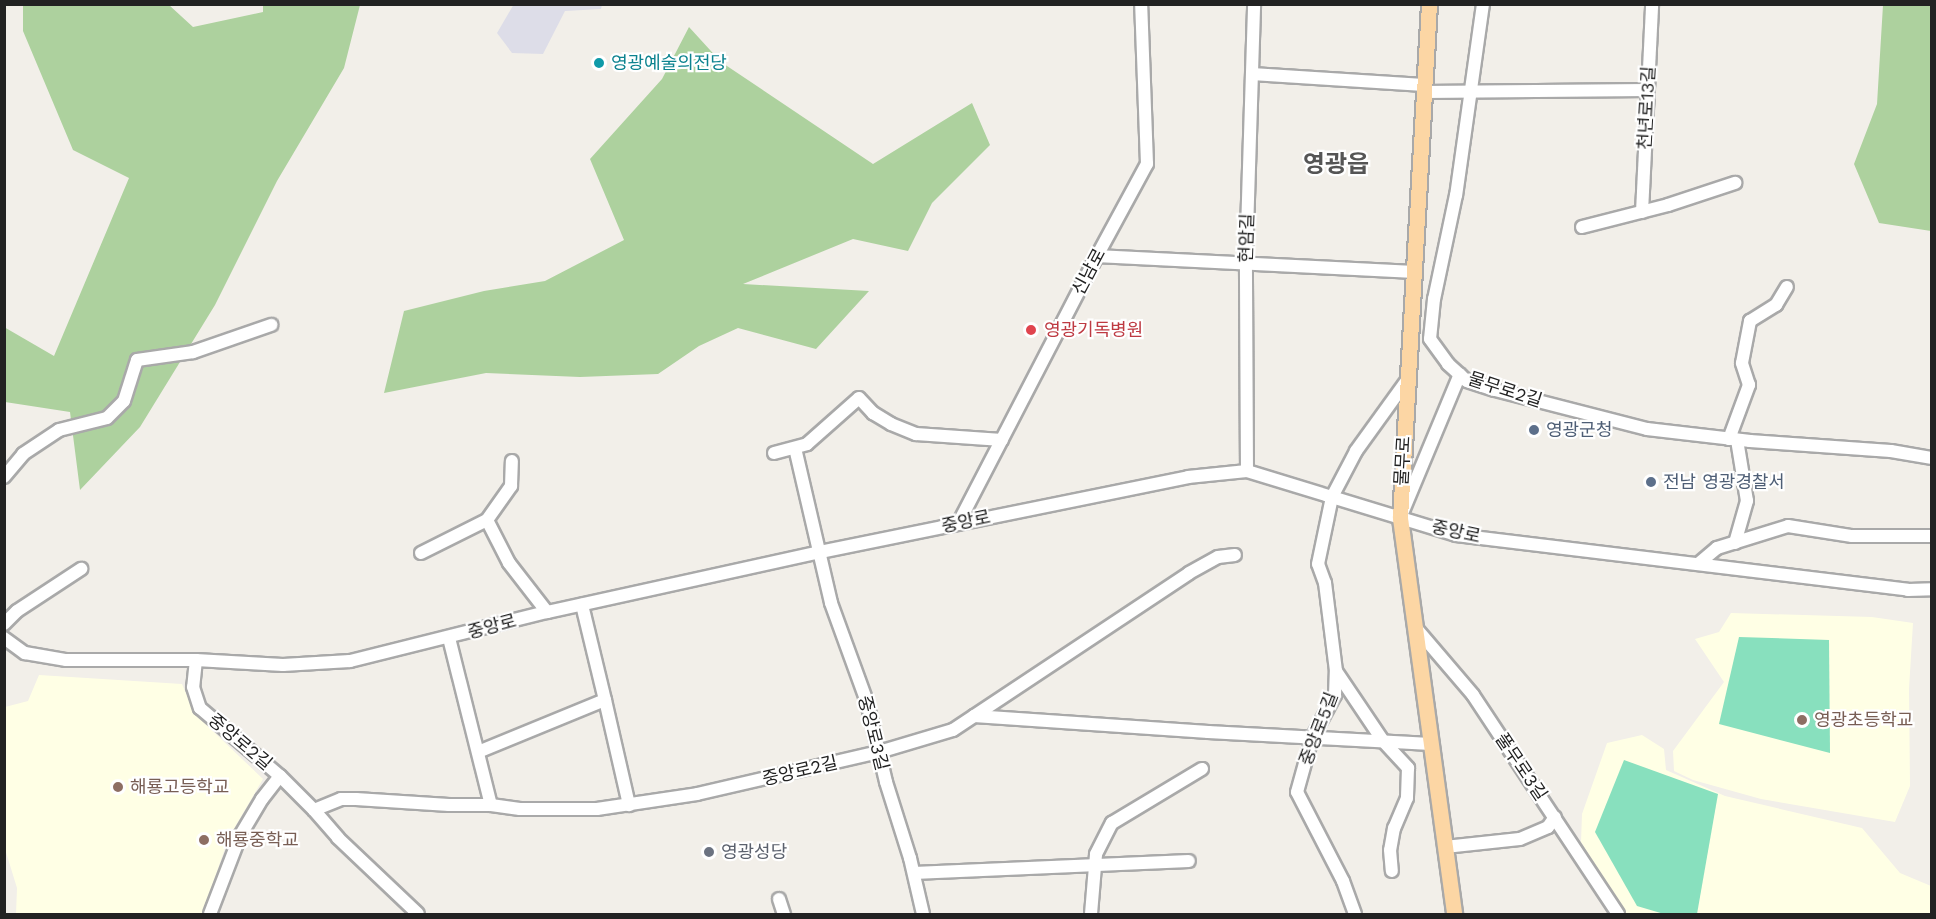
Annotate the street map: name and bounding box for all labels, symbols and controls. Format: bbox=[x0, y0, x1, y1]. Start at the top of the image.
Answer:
place label: 영광예술의전당 bbox=[611, 52, 727, 74]
marker: 영광예술의전당 bbox=[592, 56, 606, 70]
street label: 천년로13길 bbox=[1634, 66, 1660, 150]
district label: 영광읍 bbox=[1303, 151, 1369, 179]
street label: 현암길 bbox=[1235, 213, 1259, 263]
street label: 신남로 bbox=[1068, 245, 1110, 299]
place label: 영광기독병원 bbox=[1044, 319, 1143, 341]
marker: 영광기독병원 bbox=[1022, 321, 1040, 339]
street label: 물무로2길 bbox=[1465, 368, 1545, 412]
place label: 영광군청 bbox=[1546, 419, 1612, 441]
marker: 영광군청 bbox=[1527, 423, 1541, 437]
street label: 물무로 bbox=[1391, 436, 1415, 486]
place label: 전남 영광경찰서 bbox=[1663, 471, 1785, 493]
marker: 전남 영광경찰서 bbox=[1644, 475, 1658, 489]
street label: 중앙로 bbox=[939, 506, 993, 538]
street label: 중앙로 bbox=[1429, 516, 1483, 548]
street label: 중앙로 bbox=[465, 610, 519, 644]
street label: 중앙로5길 bbox=[1295, 689, 1343, 769]
street label: 중앙로3길 bbox=[853, 693, 893, 773]
street label: 중앙로2길 bbox=[204, 709, 276, 775]
place label: 영광초등학교 bbox=[1814, 709, 1913, 731]
marker: 영광초등학교 bbox=[1795, 713, 1809, 727]
street label: 풀무로3길 bbox=[1491, 729, 1551, 805]
street label: 중앙로2길 bbox=[760, 752, 840, 790]
place label: 해룡고등학교 bbox=[130, 776, 229, 798]
marker: 해룡고등학교 bbox=[111, 780, 125, 794]
place label: 해룡중학교 bbox=[216, 829, 299, 851]
marker: 해룡중학교 bbox=[197, 833, 211, 847]
place label: 영광성당 bbox=[721, 841, 787, 863]
marker: 영광성당 bbox=[702, 845, 716, 859]

